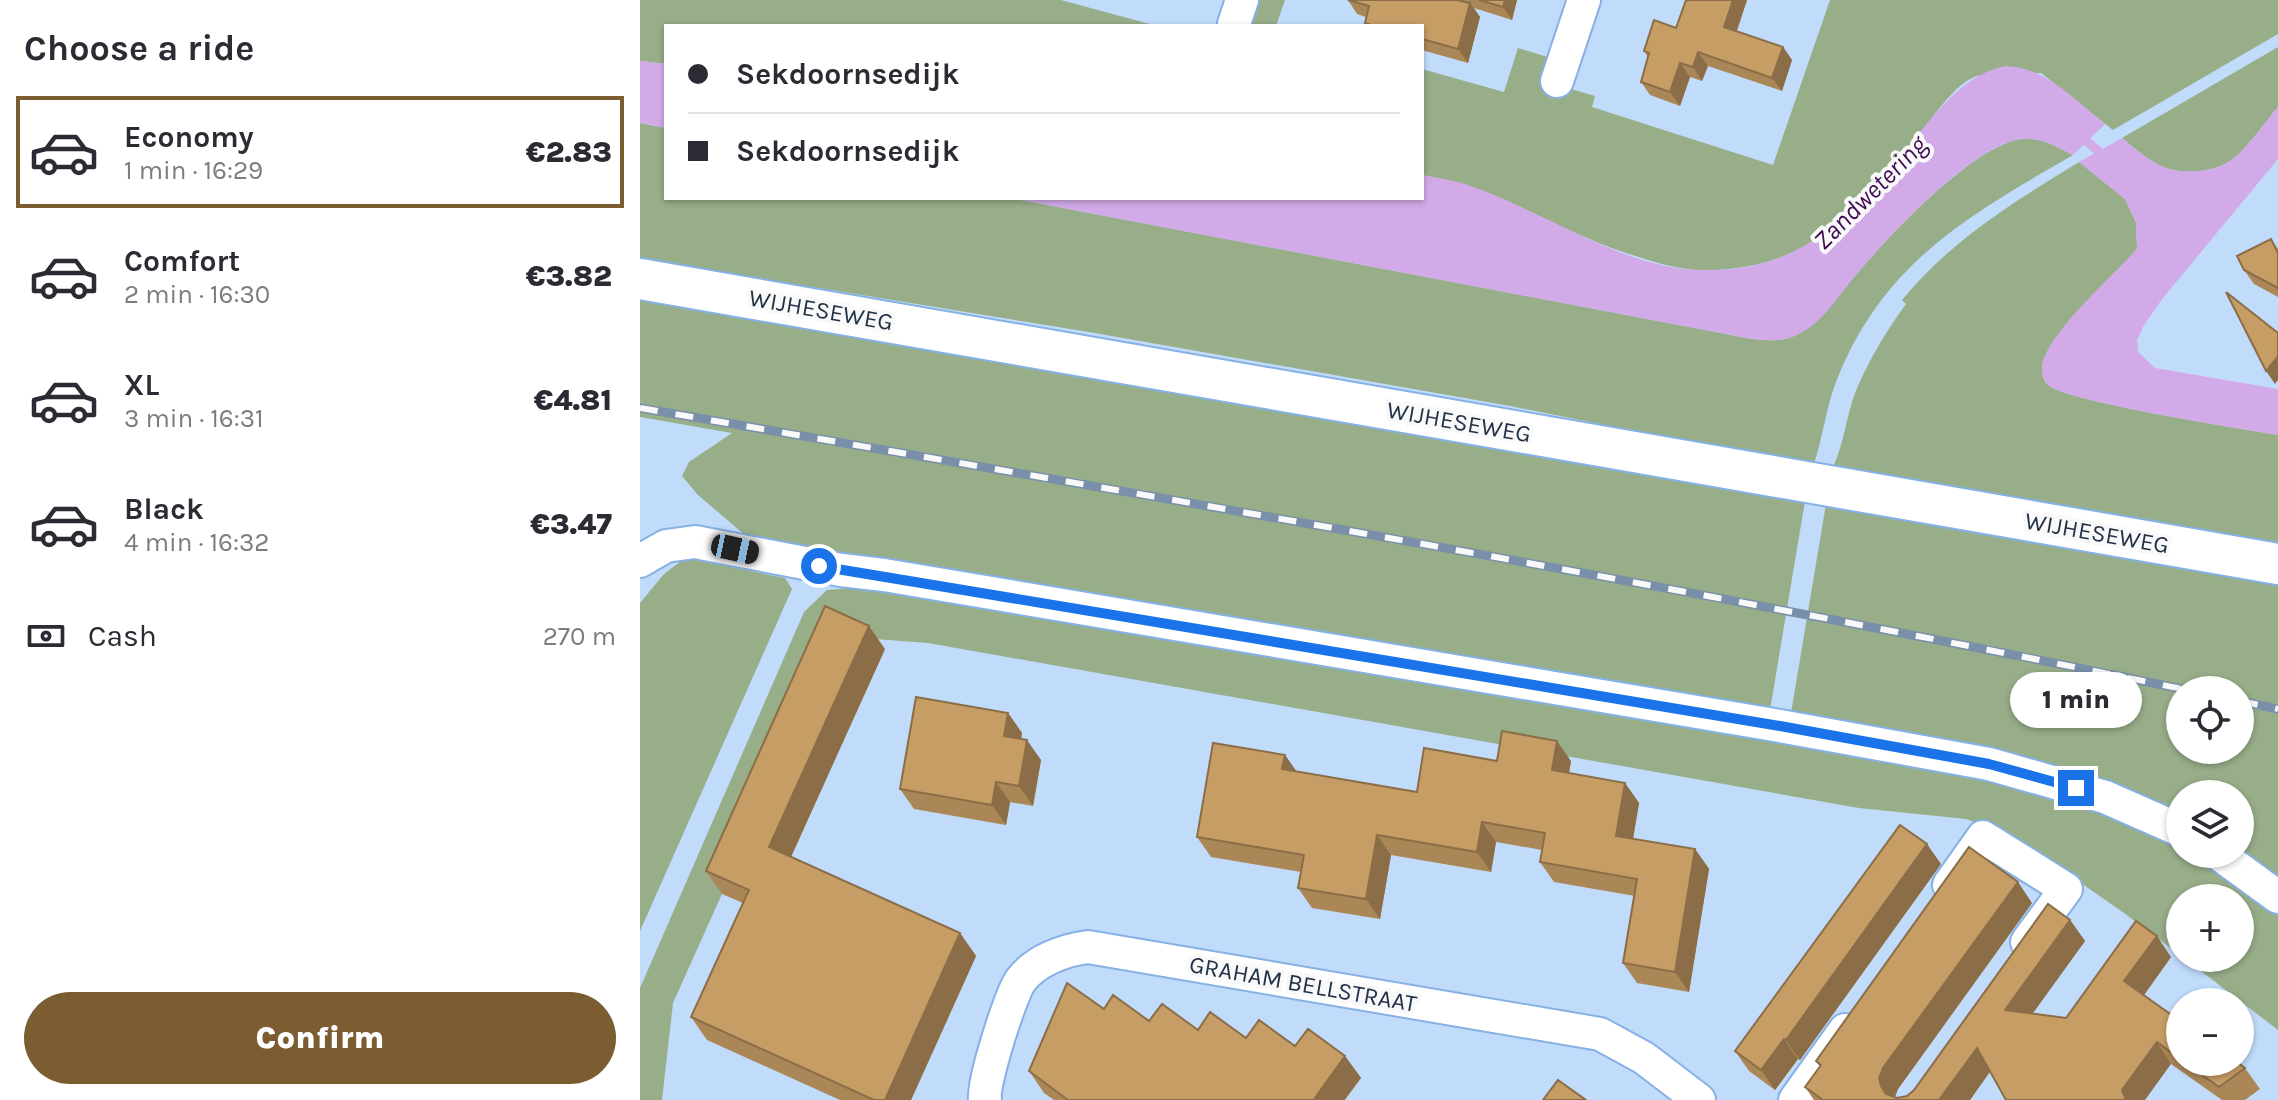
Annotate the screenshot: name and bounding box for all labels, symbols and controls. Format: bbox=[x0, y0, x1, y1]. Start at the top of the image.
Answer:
text: Choose a ride bbox=[24, 27, 254, 69]
text: Sekdoornsedijk bbox=[736, 56, 959, 92]
icon: car bbox=[28, 116, 100, 188]
text: Economy bbox=[124, 119, 254, 155]
water label: Zandwetering bbox=[1807, 128, 1935, 256]
text: Sekdoornsedijk bbox=[736, 133, 959, 169]
text: €2.83 bbox=[526, 134, 612, 170]
text: 1 min · 16:29 bbox=[124, 155, 263, 186]
icon: car bbox=[28, 240, 100, 312]
text: Comfort bbox=[124, 243, 240, 279]
text: €3.82 bbox=[526, 258, 612, 294]
text: 2 min · 16:30 bbox=[124, 279, 270, 310]
street label: WIJHESEWEG bbox=[747, 284, 895, 336]
icon: car bbox=[28, 364, 100, 436]
text: XL bbox=[124, 367, 159, 403]
text: €4.81 bbox=[534, 382, 612, 418]
street label: WIJHESEWEG bbox=[1385, 396, 1533, 448]
text: 3 min · 16:31 bbox=[124, 403, 264, 434]
icon: car bbox=[28, 488, 100, 560]
text: Black bbox=[124, 491, 204, 527]
text: €3.47 bbox=[530, 506, 612, 542]
street label: WIJHESEWEG bbox=[2023, 507, 2171, 559]
text: 4 min · 16:32 bbox=[124, 527, 269, 558]
car bbox=[709, 532, 761, 566]
route start bbox=[801, 548, 837, 584]
icon: cash bbox=[24, 614, 68, 658]
text: Cash bbox=[88, 618, 157, 654]
text: 270 m bbox=[543, 621, 616, 652]
callout: 1 min bbox=[2010, 672, 2142, 728]
map controls bbox=[2166, 676, 2254, 1076]
button: locate bbox=[2166, 676, 2254, 764]
text: 1 min bbox=[2042, 684, 2110, 715]
route end bbox=[2058, 770, 2094, 806]
button: layers bbox=[2166, 780, 2254, 868]
button: + bbox=[2166, 884, 2254, 972]
street label: GRAHAM BELLSTRAAT bbox=[1187, 950, 1419, 1018]
button: − bbox=[2166, 988, 2254, 1076]
button: Confirm bbox=[24, 992, 616, 1084]

